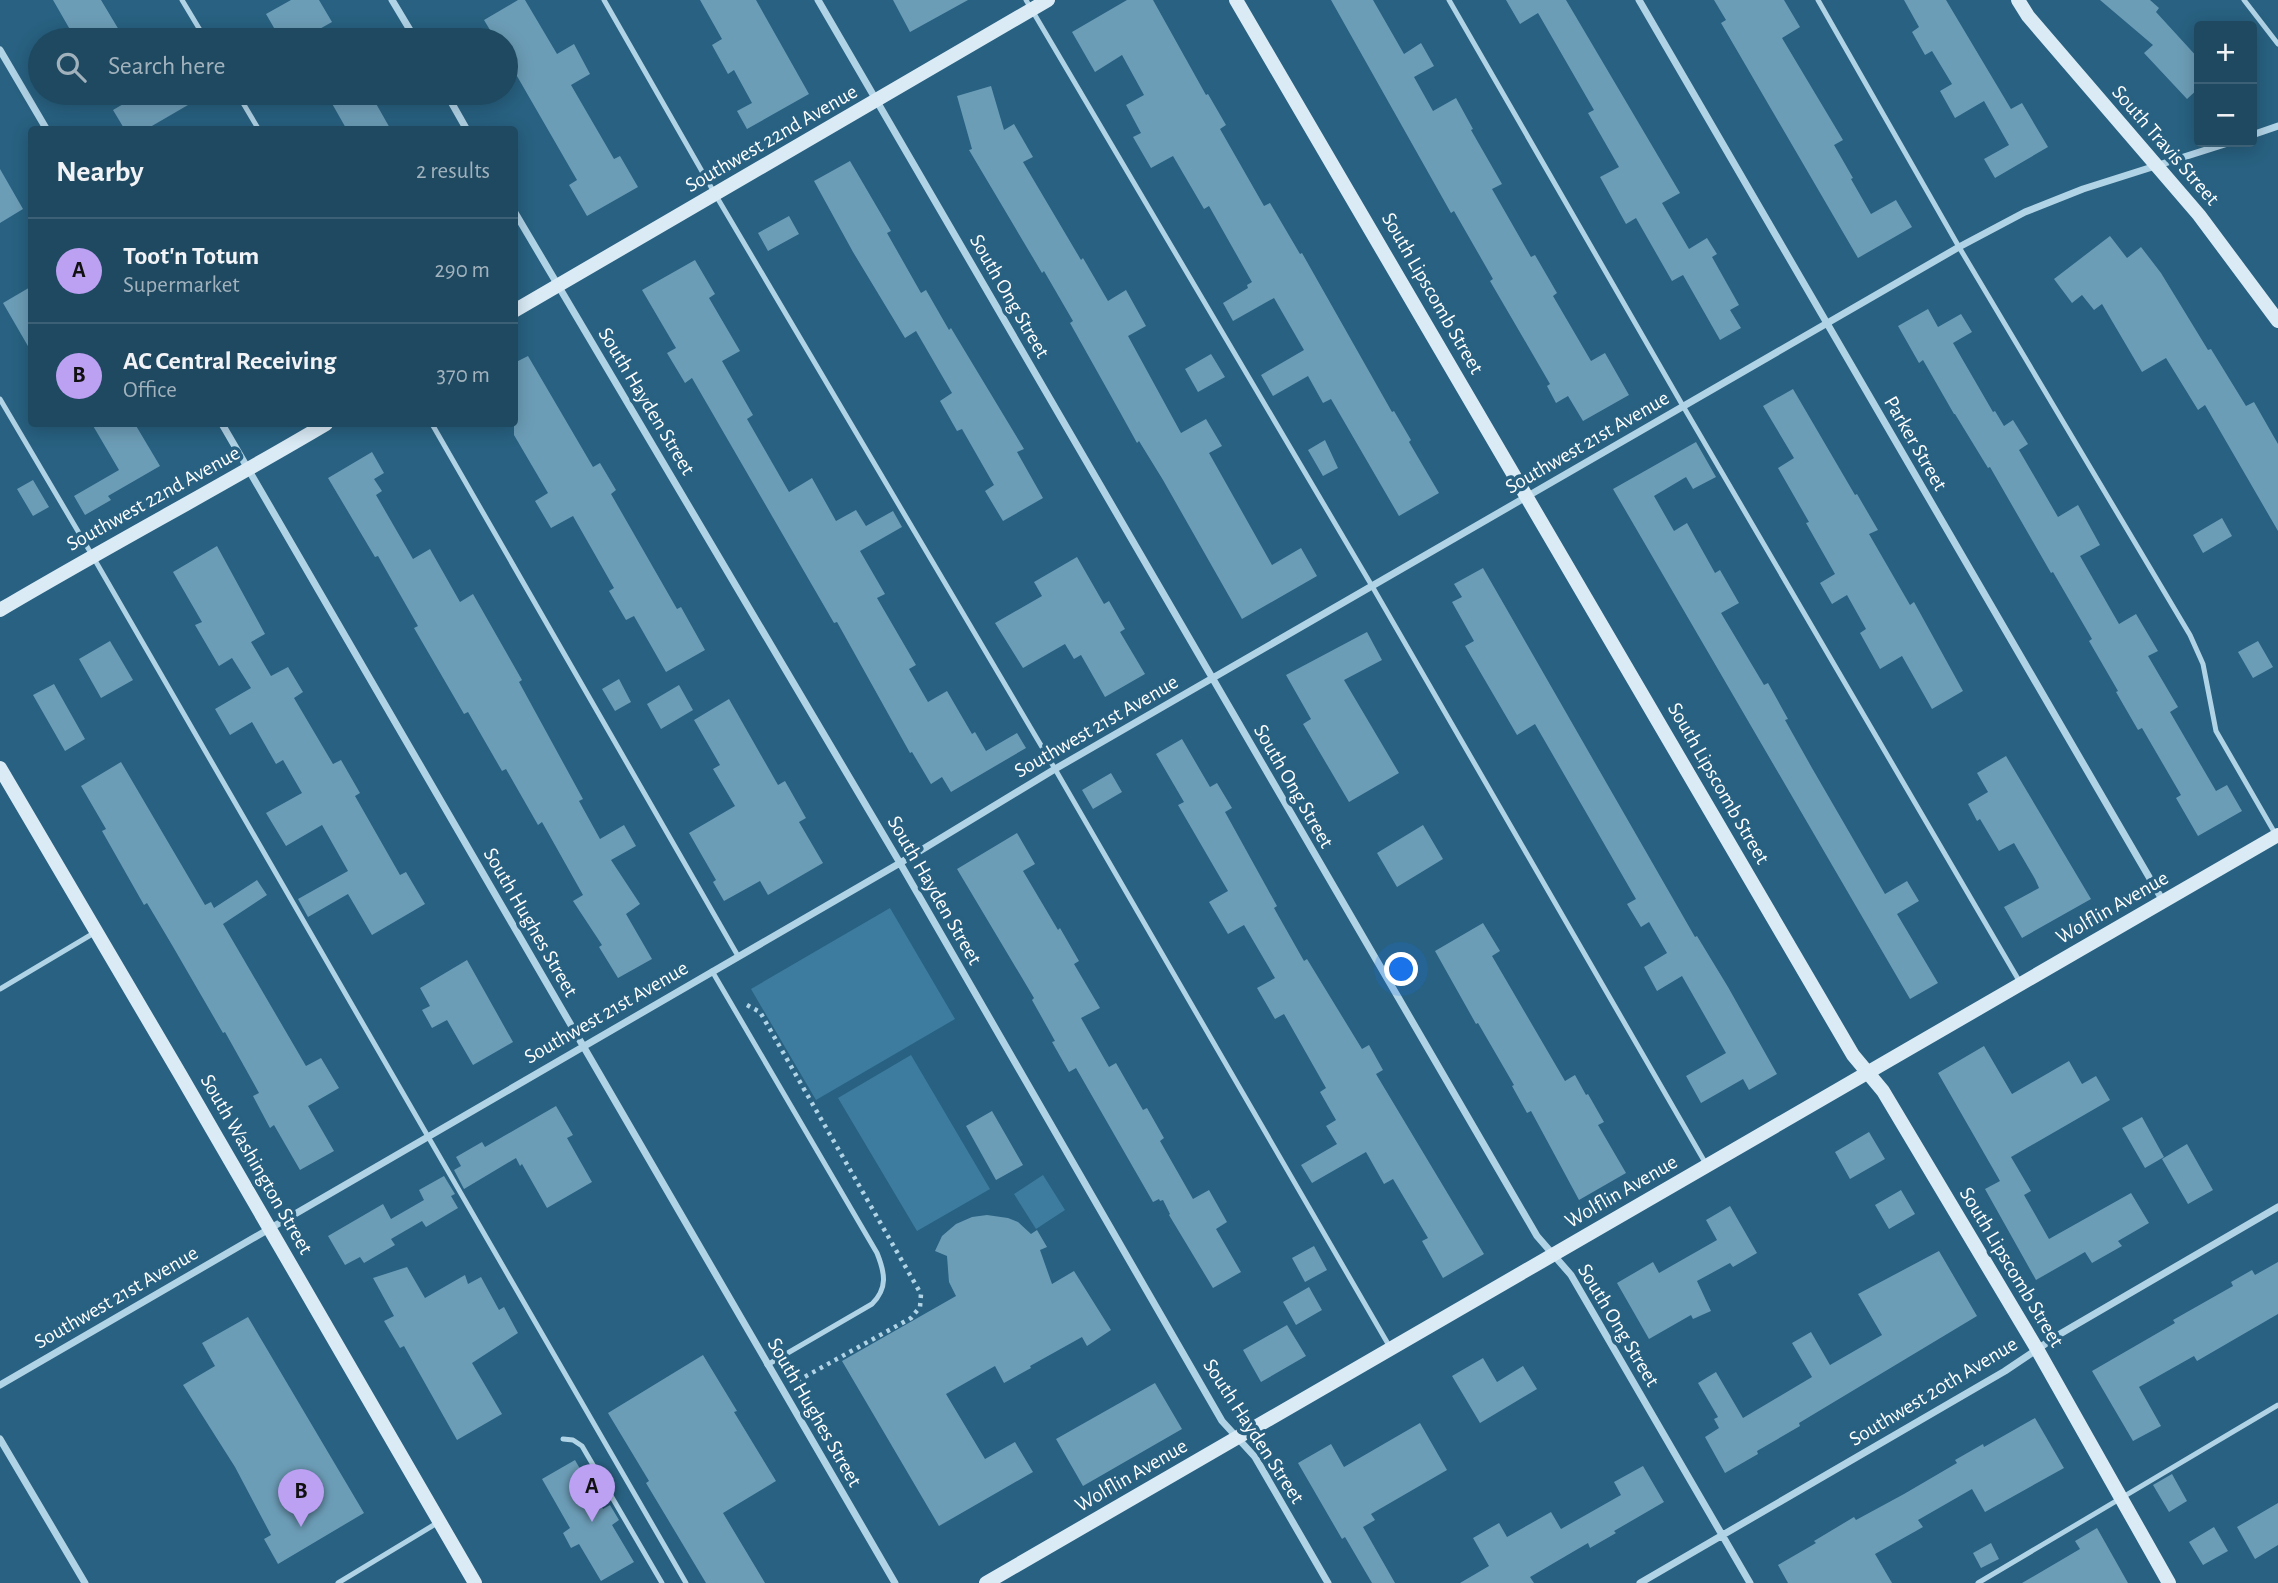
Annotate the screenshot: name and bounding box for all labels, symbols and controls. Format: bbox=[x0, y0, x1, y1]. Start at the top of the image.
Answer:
map controls bbox=[2194, 21, 2257, 147]
button: + bbox=[2194, 21, 2257, 84]
search box bbox=[28, 28, 518, 105]
icon: search bbox=[52, 48, 90, 86]
text: Search here bbox=[108, 53, 226, 79]
street label: Southwest 22nd Avenue bbox=[682, 81, 861, 196]
street label: South Travis Street bbox=[2108, 81, 2223, 209]
button: − bbox=[2194, 84, 2257, 147]
text: Nearby bbox=[56, 157, 144, 187]
text: 2 results bbox=[416, 160, 490, 183]
street label: South Lipscomb Street bbox=[1378, 209, 1487, 378]
street label: South Ong Street bbox=[966, 231, 1054, 362]
text: Toot'n Totum bbox=[123, 243, 259, 269]
text: A bbox=[72, 259, 86, 282]
text: 290 m bbox=[434, 259, 490, 282]
text: Supermarket bbox=[123, 274, 240, 297]
street label: South Hayden Street bbox=[594, 324, 699, 479]
text: AC Central Receiving bbox=[123, 348, 336, 374]
text: B bbox=[72, 364, 86, 387]
text: 370 m bbox=[437, 364, 490, 387]
text: Office bbox=[123, 379, 177, 402]
street label: Southwest 21st Avenue bbox=[1502, 387, 1673, 498]
street label: Parker Street bbox=[1880, 392, 1951, 494]
street label: Southwest 22nd Avenue bbox=[63, 442, 243, 555]
street label: Southwest 21st Avenue bbox=[1011, 671, 1182, 782]
street label: South Lipscomb Street bbox=[1664, 699, 1773, 868]
street label: South Ong Street bbox=[1250, 721, 1338, 852]
street label: South Hayden Street bbox=[883, 812, 986, 968]
street label: South Hughes Street bbox=[479, 844, 582, 1000]
street label: Wolflin Avenue bbox=[2052, 867, 2172, 948]
your location bbox=[1384, 952, 1418, 986]
street label: Southwest 21st Avenue bbox=[521, 957, 692, 1068]
street label: South Washington Street bbox=[196, 1071, 317, 1258]
street label: Wolflin Avenue bbox=[1561, 1151, 1681, 1232]
street label: South Lipscomb Street bbox=[1956, 1184, 2068, 1351]
street label: Southwest 21st Avenue bbox=[31, 1242, 202, 1353]
street label: South Ong Street bbox=[1574, 1260, 1663, 1390]
street label: Southwest 20th Avenue bbox=[1845, 1333, 2021, 1450]
street label: South Hughes Street bbox=[763, 1334, 866, 1490]
street label: South Hayden Street bbox=[1199, 1355, 1308, 1508]
street label: Wolflin Avenue bbox=[1071, 1435, 1191, 1516]
pin: A bbox=[569, 1464, 615, 1522]
pin: B bbox=[278, 1469, 324, 1527]

